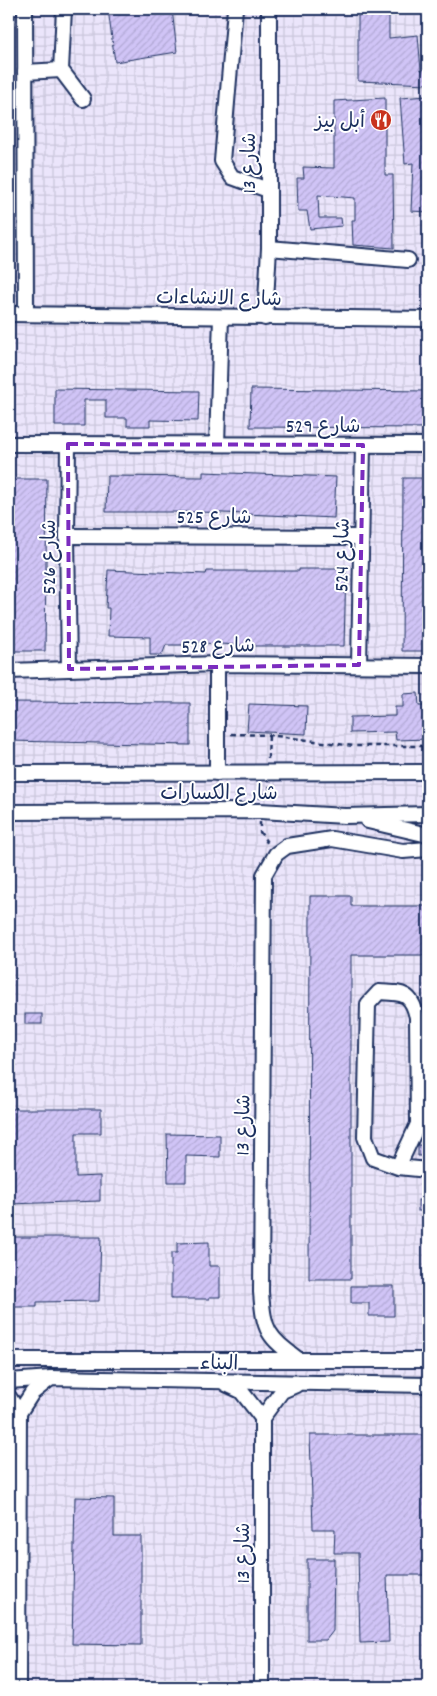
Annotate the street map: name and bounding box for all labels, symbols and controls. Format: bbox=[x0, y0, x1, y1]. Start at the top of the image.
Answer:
restaurant icon: أبل بيز bbox=[369, 108, 393, 132]
place label: أبل بيز bbox=[313, 109, 365, 137]
street label: شارع 13 bbox=[237, 132, 265, 194]
street label: شارع الانشاءات bbox=[156, 285, 282, 315]
street label: شارع 529 bbox=[285, 414, 361, 442]
street label: شارع 525 bbox=[176, 505, 252, 533]
street label: شارع 524 bbox=[329, 518, 359, 592]
street label: شارع 526 bbox=[37, 519, 65, 595]
street label: شارع 528 bbox=[181, 633, 255, 663]
street label: شارع الكسارات bbox=[160, 781, 278, 809]
street label: شارع 13 bbox=[230, 1094, 260, 1156]
street label: البناء bbox=[199, 1351, 239, 1379]
street label: شارع 13 bbox=[231, 1522, 259, 1584]

